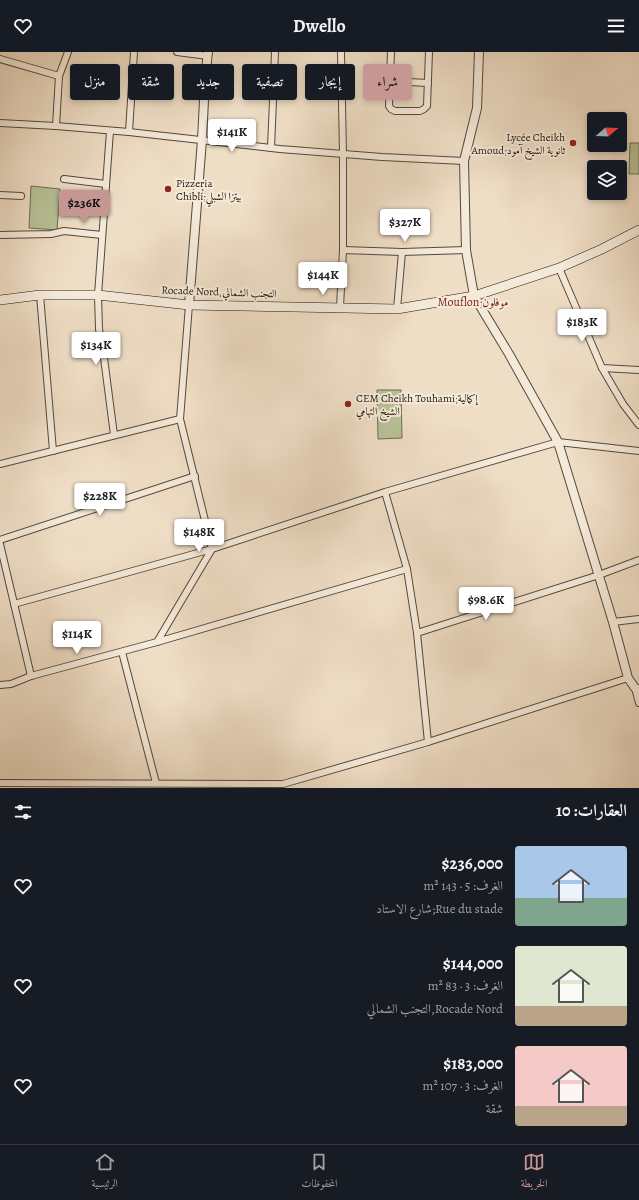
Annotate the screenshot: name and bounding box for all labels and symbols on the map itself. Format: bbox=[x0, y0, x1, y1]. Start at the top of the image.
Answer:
north arrow bbox=[587, 112, 627, 152]
pin: $141K bbox=[204, 119, 260, 153]
place label: Lycée Cheikh Amoud;ثانوية الشيخ آمود bbox=[471, 130, 566, 161]
marker: Lycée Cheikh Amoud;ثانوية الشيخ آمود bbox=[568, 138, 578, 148]
place label: Pizzeria Chibli;بيتزا الشبلي bbox=[176, 176, 242, 207]
marker: Pizzeria Chibli;بيتزا الشبلي bbox=[163, 184, 173, 194]
pin: $236K bbox=[56, 190, 112, 224]
pin: $327K bbox=[377, 209, 433, 243]
pin: $144K bbox=[295, 262, 351, 296]
street label: Rocade Nord,التجنب الشمالي bbox=[161, 282, 277, 303]
district label: Mouflon;موفلون bbox=[438, 294, 508, 310]
pin: $183K bbox=[554, 309, 610, 343]
pin: $134K bbox=[68, 332, 124, 366]
place label: CEM Cheikh Touhami;إكمالية الشيخ التهامي bbox=[356, 391, 478, 422]
marker: CEM Cheikh Touhami;إكمالية الشيخ التهامي bbox=[343, 399, 353, 409]
pin: $228K bbox=[72, 483, 128, 517]
pin: $148K bbox=[171, 519, 227, 553]
pin: $98.6K bbox=[453, 587, 519, 621]
pin: $114K bbox=[49, 621, 105, 655]

